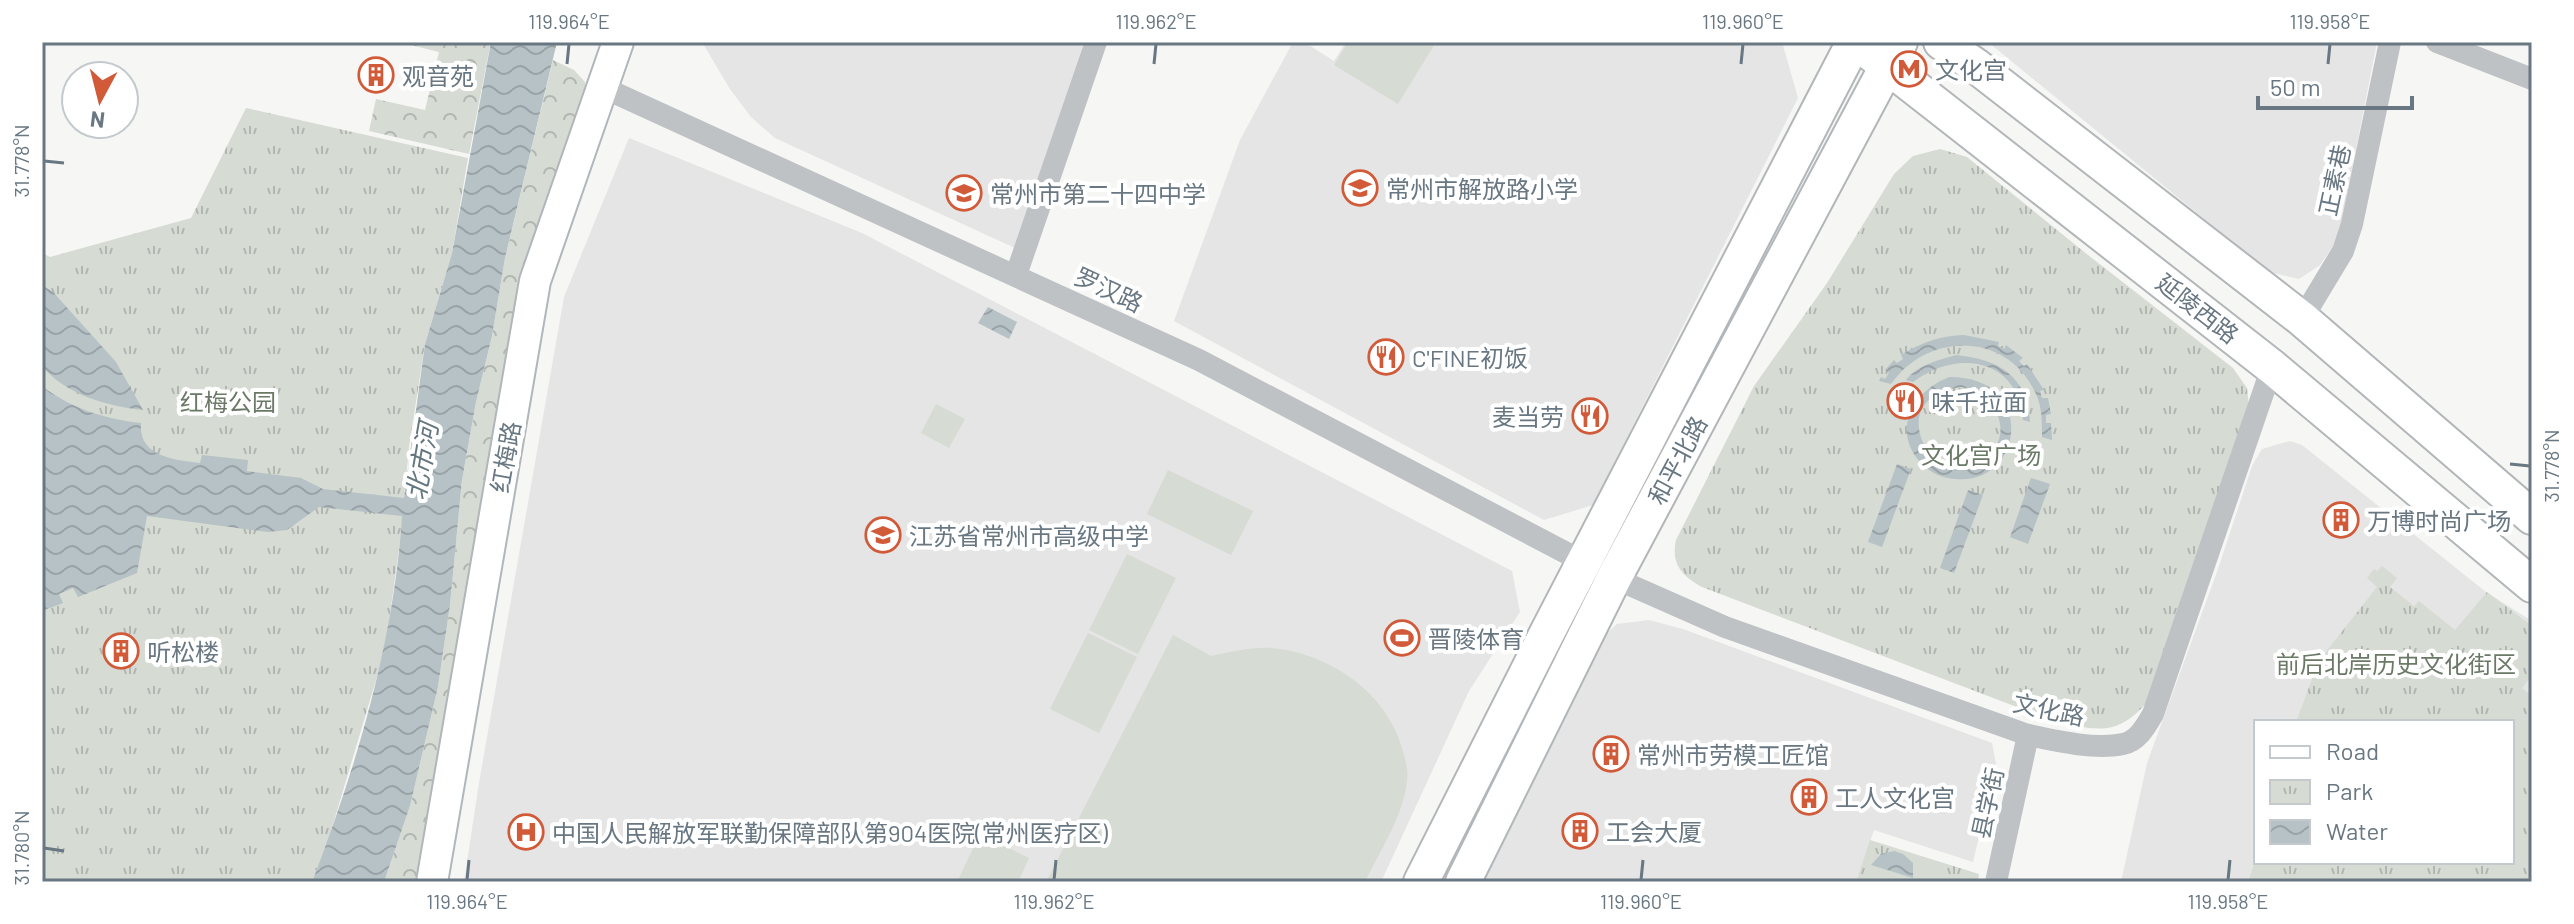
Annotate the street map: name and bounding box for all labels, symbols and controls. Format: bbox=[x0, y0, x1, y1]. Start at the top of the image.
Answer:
text: 119.964°E bbox=[528, 9, 610, 33]
text: 119.962°E bbox=[1115, 9, 1197, 33]
text: 119.960°E bbox=[1702, 9, 1784, 33]
text: 119.958°E bbox=[2290, 9, 2370, 33]
metro station icon: 文化宫 bbox=[1890, 50, 1928, 88]
place label: 文化宫 bbox=[1935, 55, 2007, 84]
building icon: 观音苑 bbox=[357, 56, 395, 94]
north arrow bbox=[60, 60, 140, 140]
scale bar bbox=[2258, 60, 2412, 110]
place label: 观音苑 bbox=[402, 61, 474, 90]
text: 50 m bbox=[2270, 72, 2321, 101]
text: N bbox=[89, 107, 106, 135]
text: 31.778°N bbox=[9, 124, 33, 198]
street label: 正素巷 bbox=[2312, 142, 2356, 218]
school or university icon: 常州市解放路小学 bbox=[1341, 169, 1379, 207]
school or university icon: 常州市第二十四中学 bbox=[945, 174, 983, 212]
place label: 常州市解放路小学 bbox=[1386, 174, 1578, 203]
place label: 常州市第二十四中学 bbox=[990, 179, 1206, 208]
street label: 罗汉路 bbox=[1070, 261, 1148, 317]
street label: 延陵西路 bbox=[2151, 267, 2245, 349]
restaurant icon: C'FINE初饭 bbox=[1367, 338, 1405, 376]
place label: C'FINE初饭 bbox=[1412, 343, 1528, 372]
restaurant icon: 味千拉面 bbox=[1886, 382, 1924, 420]
park label: 红梅公园 bbox=[180, 387, 276, 416]
place label: 味千拉面 bbox=[1931, 387, 2027, 416]
restaurant icon: 麦当劳 bbox=[1571, 397, 1609, 435]
place label: 麦当劳 bbox=[1492, 402, 1564, 431]
street label: 和平北路 bbox=[1642, 411, 1712, 509]
water label: 北市河 bbox=[399, 415, 444, 502]
street label: 红梅路 bbox=[484, 419, 526, 495]
text: 31.778°N bbox=[2539, 429, 2563, 503]
park label: 文化宫广场 bbox=[1921, 440, 2041, 469]
building icon: 万博时尚广场 bbox=[2322, 501, 2360, 539]
place label: 万博时尚广场 bbox=[2367, 506, 2511, 535]
school or university icon: 江苏省常州市高级中学 bbox=[864, 516, 902, 554]
place label: 江苏省常州市高级中学 bbox=[909, 521, 1149, 550]
sports icon: 晋陵体育 bbox=[1383, 619, 1421, 657]
place label: 晋陵体育 bbox=[1428, 624, 1524, 653]
building icon: 听松楼 bbox=[102, 632, 140, 670]
place label: 听松楼 bbox=[147, 637, 219, 666]
park label: 前后北岸历史文化街区 bbox=[2276, 649, 2516, 678]
street label: 文化路 bbox=[2011, 687, 2087, 731]
legend bbox=[2254, 720, 2514, 864]
building icon: 常州市劳模工匠馆 bbox=[1592, 735, 1630, 773]
text: Road bbox=[2326, 736, 2379, 765]
place label: 常州市劳模工匠馆 bbox=[1637, 740, 1829, 769]
street label: 县学街 bbox=[1965, 765, 2009, 841]
text: Park bbox=[2326, 776, 2373, 805]
building icon: 工人文化宫 bbox=[1790, 778, 1828, 816]
place label: 工人文化宫 bbox=[1835, 783, 1955, 812]
text: 31.780°N bbox=[9, 810, 33, 886]
building icon: 工会大厦 bbox=[1561, 812, 1599, 850]
hospital icon: 中国人民解放军联勤保障部队第904医院(常州医疗区) bbox=[507, 813, 545, 851]
text: Water bbox=[2326, 816, 2388, 845]
place label: 工会大厦 bbox=[1606, 817, 1702, 846]
place label: 中国人民解放军联勤保障部队第904医院(常州医疗区) bbox=[552, 818, 1109, 847]
text: 119.964°E bbox=[426, 889, 508, 913]
text: 119.962°E bbox=[1013, 889, 1095, 913]
text: 119.960°E bbox=[1600, 889, 1682, 913]
text: 119.958°E bbox=[2188, 889, 2268, 913]

